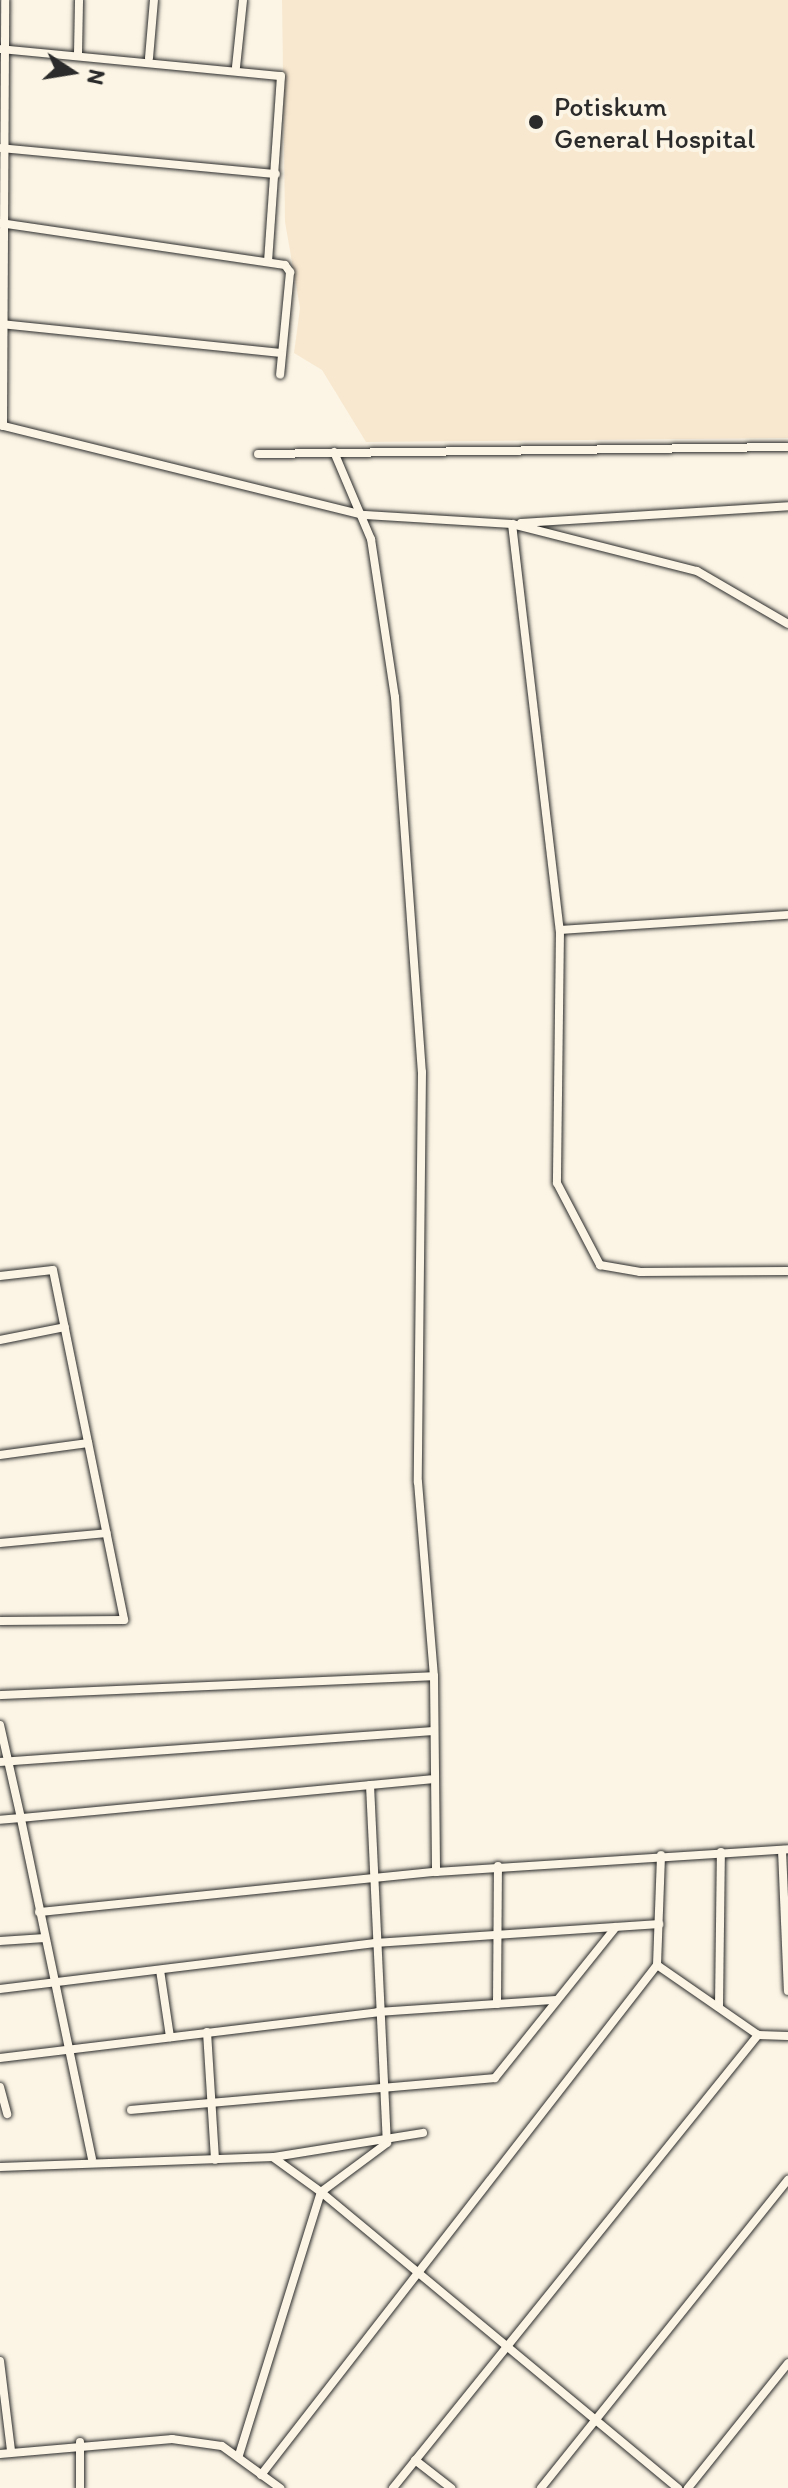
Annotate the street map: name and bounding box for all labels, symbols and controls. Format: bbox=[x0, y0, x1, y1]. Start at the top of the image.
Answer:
north arrow bbox=[32, 32, 112, 112]
text: N bbox=[81, 67, 111, 87]
place label: Potiskum General Hospital bbox=[554, 89, 755, 155]
marker: Potiskum General Hospital bbox=[525, 111, 547, 133]

